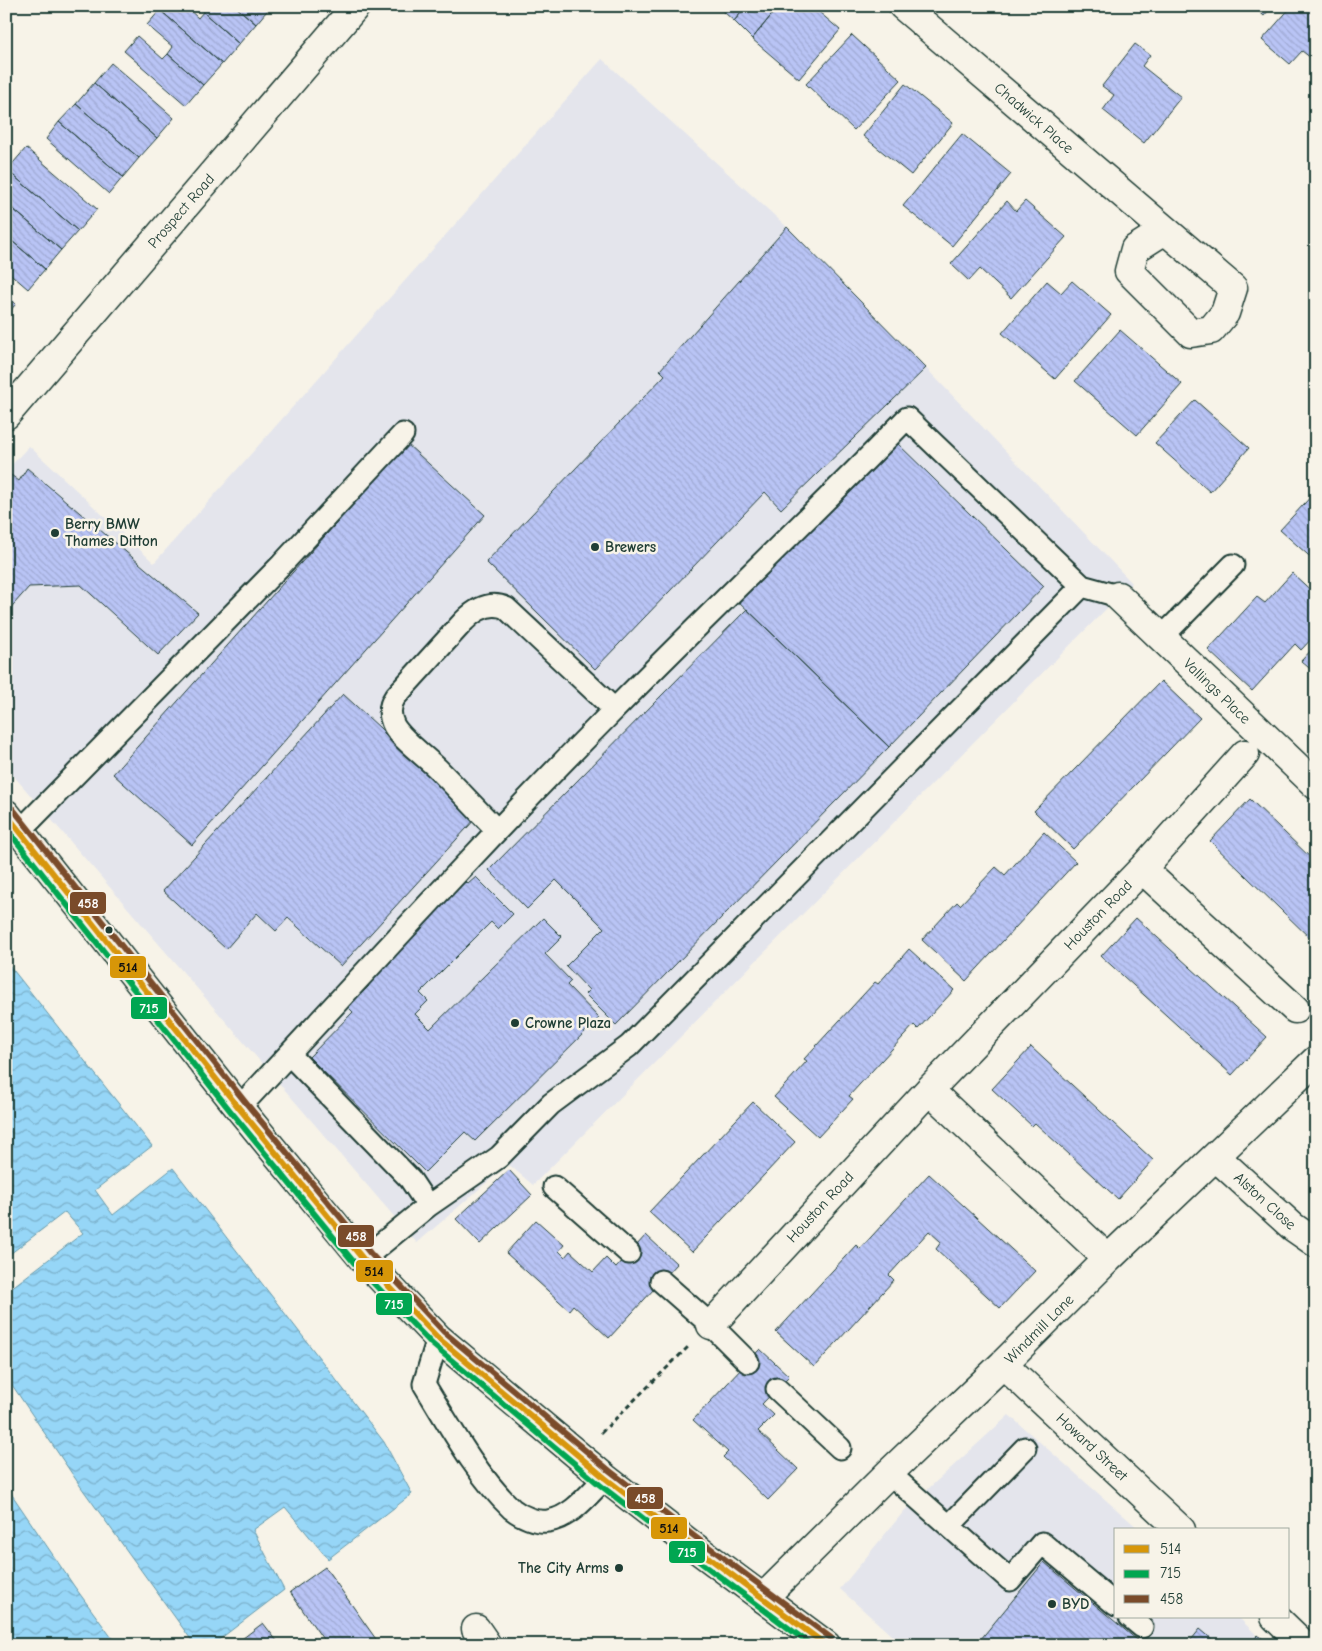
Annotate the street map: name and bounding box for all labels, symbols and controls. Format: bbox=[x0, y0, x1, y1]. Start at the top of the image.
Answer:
street label: Chadwick Place bbox=[991, 79, 1078, 158]
street label: Prospect Road bbox=[144, 170, 218, 252]
place label: Berry BMW Thames Ditton bbox=[65, 515, 158, 550]
marker: Berry BMW Thames Ditton bbox=[49, 527, 61, 539]
place label: Brewers bbox=[605, 538, 656, 556]
marker: Brewers bbox=[589, 541, 601, 553]
street label: Vallings Place bbox=[1180, 654, 1255, 728]
street label: Houston Road bbox=[1060, 876, 1136, 954]
line badge: 458 bbox=[69, 891, 107, 915]
text: 458 bbox=[77, 895, 99, 912]
unlabelled marker bbox=[104, 925, 114, 935]
line badge: 514 bbox=[109, 955, 147, 979]
text: 514 bbox=[118, 959, 138, 976]
line badge: 715 bbox=[130, 996, 168, 1020]
text: 715 bbox=[139, 1000, 159, 1017]
place label: Crowne Plaza bbox=[525, 1014, 611, 1032]
marker: Crowne Plaza bbox=[509, 1017, 521, 1029]
street label: Houston Road bbox=[783, 1168, 857, 1246]
street label: Alston Close bbox=[1230, 1168, 1300, 1234]
line badge: 458 bbox=[337, 1224, 375, 1248]
text: 458 bbox=[345, 1228, 367, 1245]
line badge: 514 bbox=[355, 1259, 394, 1283]
text: 514 bbox=[364, 1263, 384, 1280]
street label: Windmill Lane bbox=[1001, 1290, 1078, 1367]
line badge: 715 bbox=[375, 1292, 413, 1316]
text: 715 bbox=[384, 1296, 404, 1313]
street label: Howard Street bbox=[1053, 1409, 1132, 1485]
line badge: 458 bbox=[626, 1486, 664, 1510]
text: 458 bbox=[634, 1490, 656, 1507]
line badge: 514 bbox=[650, 1516, 688, 1540]
text: 514 bbox=[659, 1520, 679, 1537]
legend bbox=[1114, 1528, 1290, 1618]
line badge: 715 bbox=[668, 1540, 706, 1564]
text: 514 bbox=[1160, 1540, 1181, 1558]
text: 715 bbox=[677, 1544, 697, 1561]
place label: The City Arms bbox=[518, 1559, 609, 1577]
marker: The City Arms bbox=[613, 1562, 625, 1574]
text: 715 bbox=[1160, 1564, 1181, 1582]
text: 458 bbox=[1160, 1590, 1183, 1608]
place label: BYD bbox=[1062, 1595, 1089, 1613]
marker: BYD bbox=[1046, 1598, 1058, 1610]

